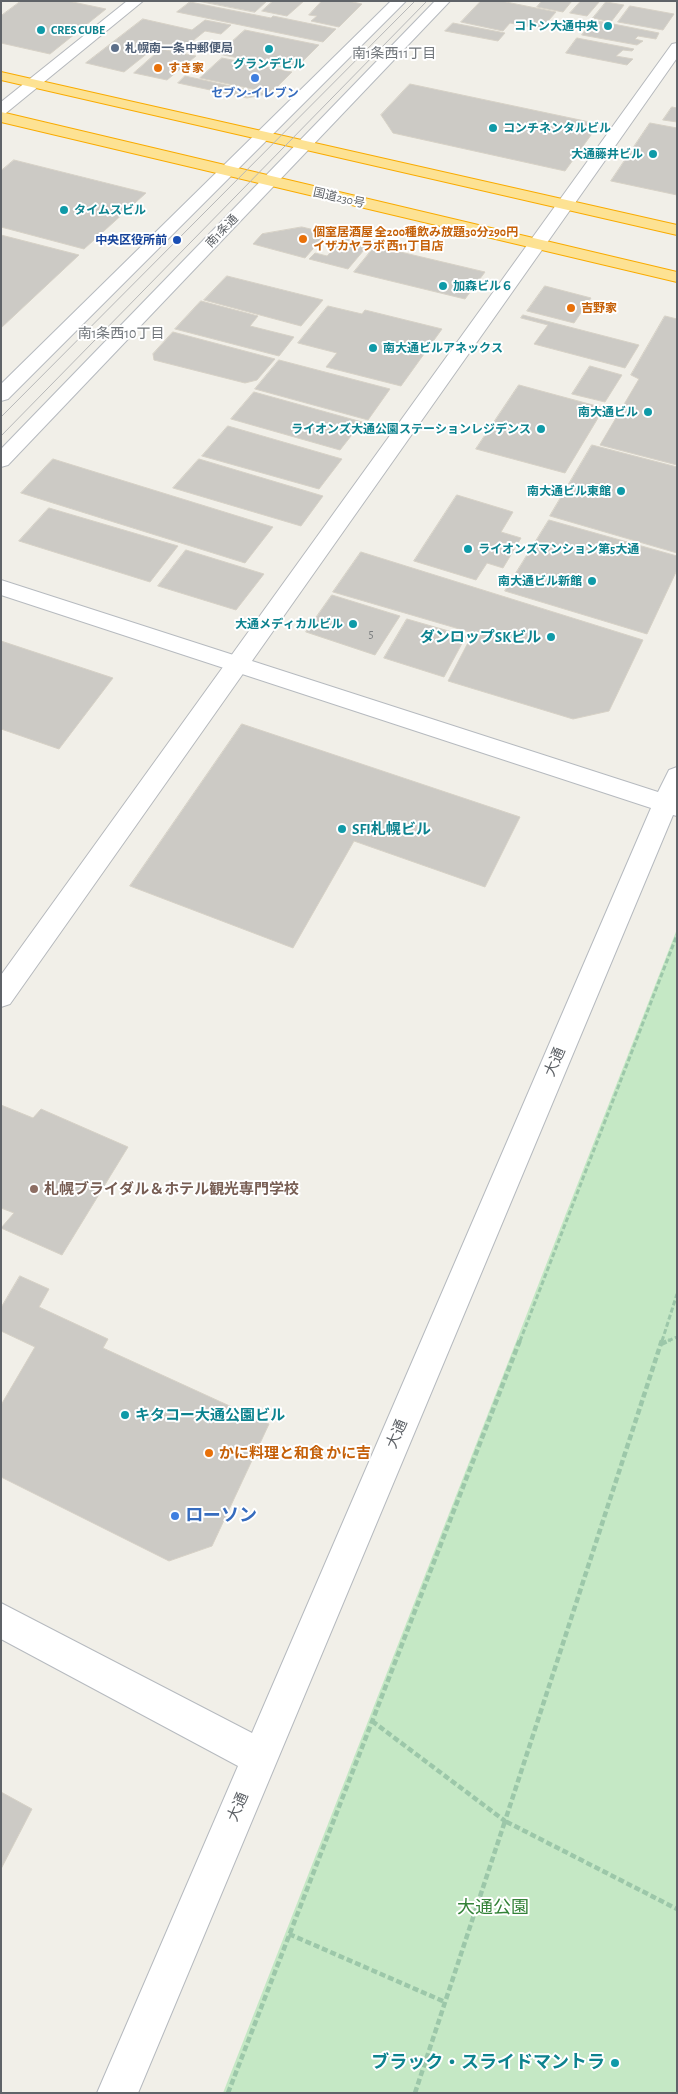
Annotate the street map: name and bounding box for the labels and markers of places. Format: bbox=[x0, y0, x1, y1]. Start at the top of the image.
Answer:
place label: コトン大通中央 bbox=[514, 19, 598, 33]
marker: コトン大通中央 bbox=[602, 20, 614, 32]
place label: CRES CUBE bbox=[51, 23, 105, 37]
marker: CRES CUBE bbox=[35, 24, 47, 36]
place label: 札幌南一条中郵便局 bbox=[125, 41, 233, 55]
marker: 札幌南一条中郵便局 bbox=[109, 42, 121, 54]
marker: グランデビル bbox=[263, 43, 275, 55]
place label: グランデビル bbox=[233, 57, 305, 71]
place label: すき家 bbox=[168, 61, 204, 75]
marker: すき家 bbox=[152, 62, 164, 74]
marker: セブン-イレブン bbox=[249, 72, 261, 84]
place label: セブン-イレブン bbox=[211, 86, 299, 100]
place label: コンチネンタルビル bbox=[503, 121, 611, 135]
marker: コンチネンタルビル bbox=[487, 122, 499, 134]
place label: 大通藤井ビル bbox=[571, 147, 643, 161]
marker: 大通藤井ビル bbox=[647, 148, 659, 160]
place label: タイムスビル bbox=[74, 203, 146, 217]
marker: タイムスビル bbox=[58, 204, 70, 216]
place label: 個室居酒屋 全200種飲み放題30分290円 イザカヤラボ 西11丁目店 bbox=[313, 225, 518, 253]
place label: 中央区役所前 bbox=[95, 233, 167, 247]
marker: 個室居酒屋 全200種飲み放題30分290円 イザカヤラボ 西11丁目店 bbox=[297, 233, 309, 245]
marker: 中央区役所前 bbox=[171, 234, 183, 246]
place label: 加森ビル６ bbox=[453, 279, 513, 293]
marker: 加森ビル６ bbox=[437, 280, 449, 292]
place label: 吉野家 bbox=[581, 301, 617, 315]
marker: 吉野家 bbox=[565, 302, 577, 314]
place label: 南大通ビルアネックス bbox=[383, 341, 503, 355]
marker: 南大通ビルアネックス bbox=[367, 342, 379, 354]
place label: 南大通ビル bbox=[578, 405, 638, 419]
marker: 南大通ビル bbox=[642, 406, 654, 418]
place label: ライオンズ大通公園ステーションレジデンス bbox=[291, 422, 531, 436]
marker: ライオンズ大通公園ステーションレジデンス bbox=[535, 423, 547, 435]
place label: 南大通ビル東館 bbox=[527, 484, 611, 498]
marker: 南大通ビル東館 bbox=[615, 485, 627, 497]
place label: ライオンズマンション第5大通 bbox=[478, 542, 639, 556]
marker: ライオンズマンション第5大通 bbox=[462, 543, 474, 555]
place label: 南大通ビル新館 bbox=[498, 574, 582, 588]
marker: 南大通ビル新館 bbox=[586, 575, 598, 587]
place label: 大通メディカルビル bbox=[235, 617, 343, 631]
marker: 大通メディカルビル bbox=[347, 618, 359, 630]
place label: ダンロップSKビル bbox=[420, 628, 541, 646]
marker: ダンロップSKビル bbox=[545, 631, 557, 643]
place label: SFI札幌ビル bbox=[352, 820, 431, 838]
marker: SFI札幌ビル bbox=[336, 823, 348, 835]
place label: 札幌ブライダル＆ホテル観光専門学校 bbox=[44, 1180, 299, 1198]
marker: 札幌ブライダル＆ホテル観光専門学校 bbox=[28, 1183, 40, 1195]
place label: キタコー大通公園ビル bbox=[135, 1406, 285, 1424]
marker: キタコー大通公園ビル bbox=[119, 1409, 131, 1421]
place label: かに料理と和食 かに吉 bbox=[219, 1444, 371, 1462]
marker: かに料理と和食 かに吉 bbox=[203, 1447, 215, 1459]
place label: ローソン bbox=[185, 1505, 257, 1527]
marker: ローソン bbox=[169, 1510, 181, 1522]
place label: ブラック・スライドマントラ bbox=[371, 2052, 605, 2074]
marker: ブラック・スライドマントラ bbox=[609, 2057, 621, 2069]

